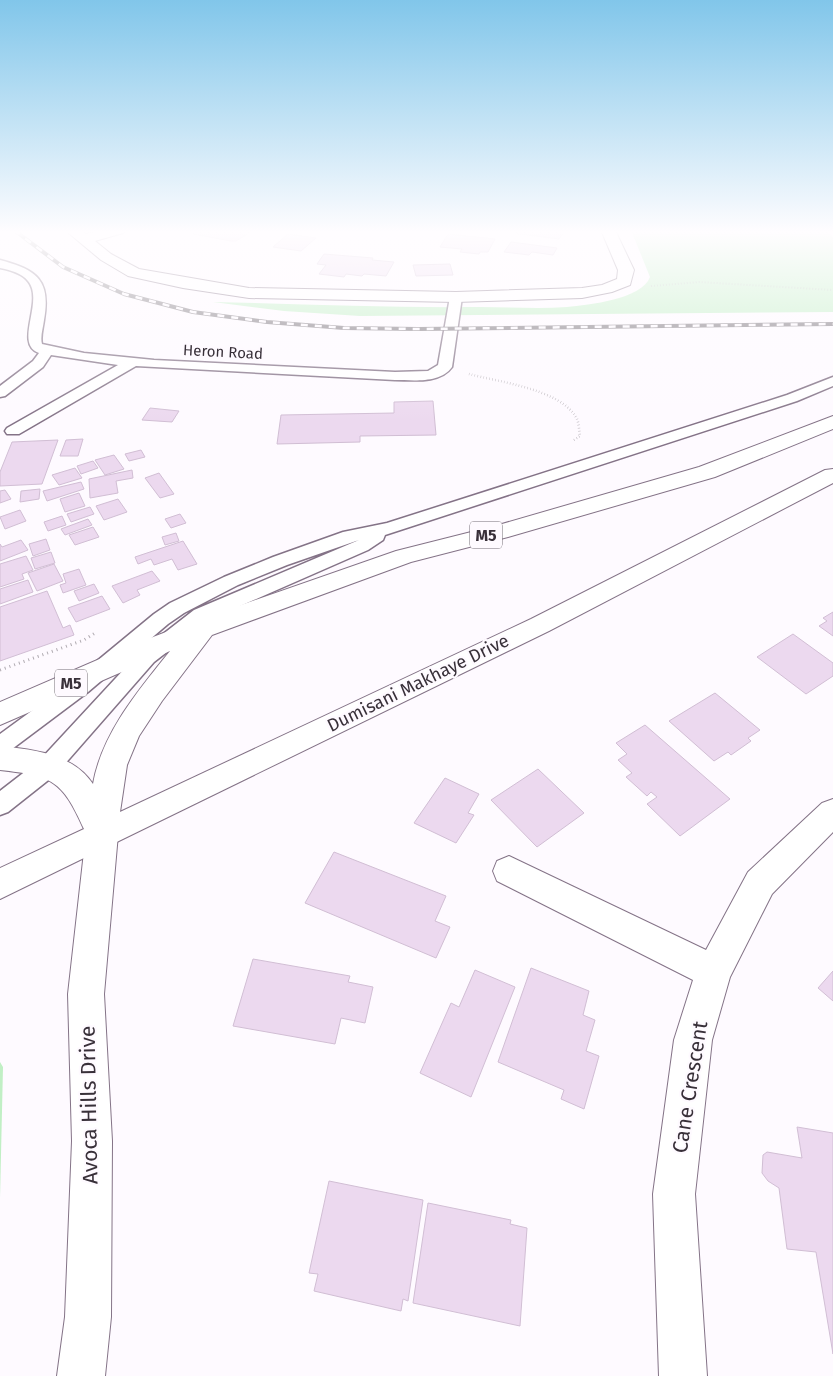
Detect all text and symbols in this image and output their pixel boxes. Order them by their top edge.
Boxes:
street label: Heron Road [183,341,263,363]
road number: M5 [470,522,502,548]
street label: Dumisani Makhaye Drive [323,629,513,737]
road number: M5 [55,670,87,696]
street label: Cane Crescent [667,1019,713,1155]
street label: Avoca Hills Drive [75,1026,103,1184]

